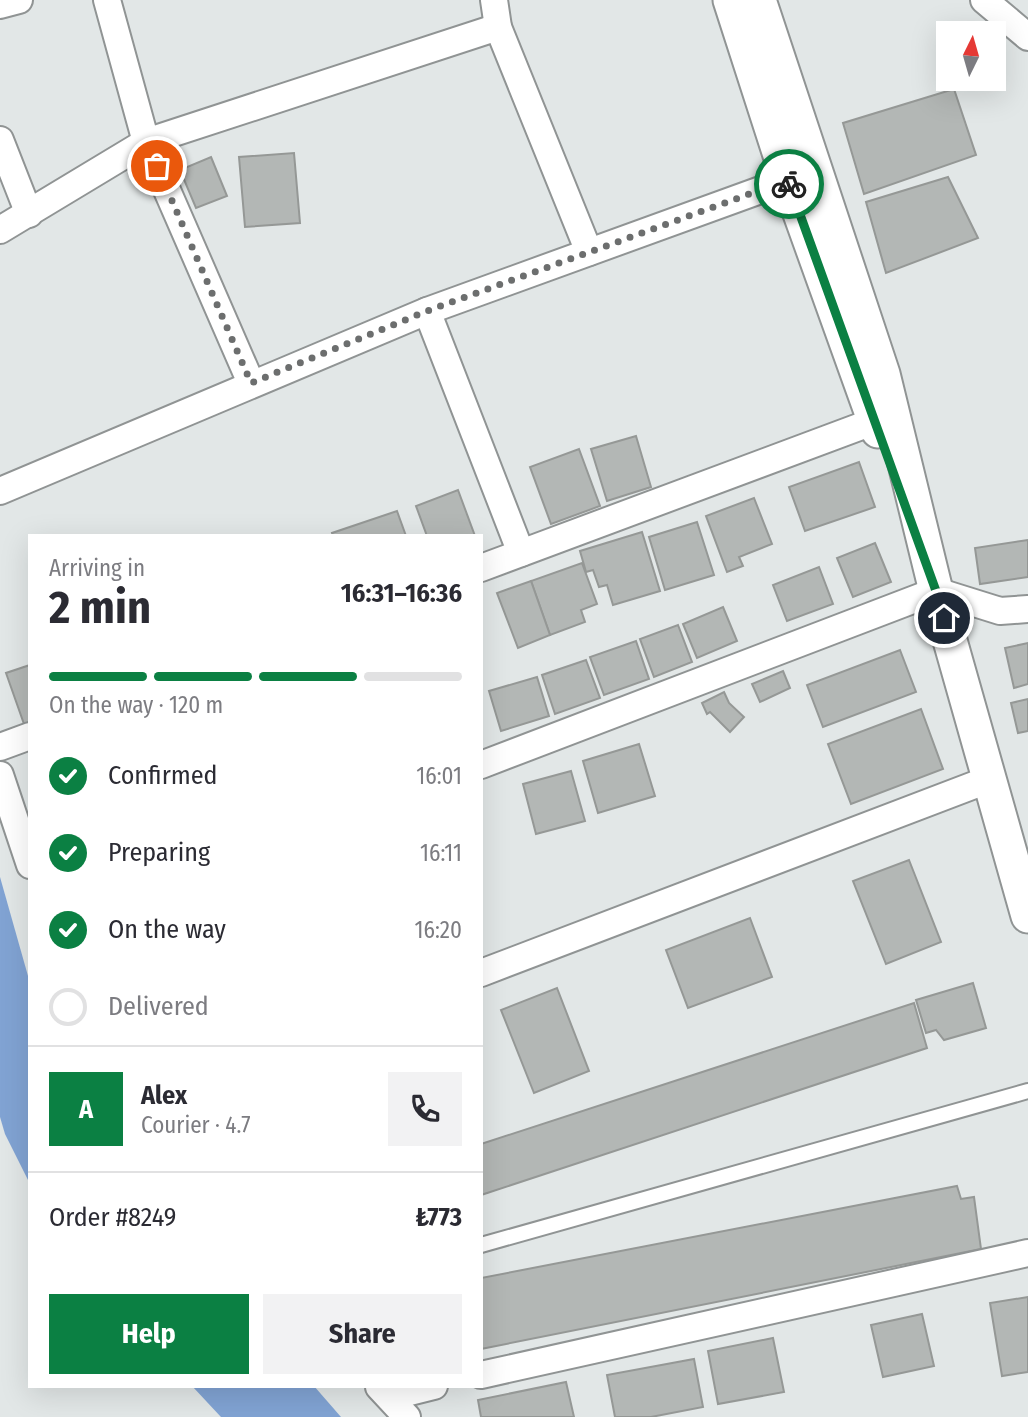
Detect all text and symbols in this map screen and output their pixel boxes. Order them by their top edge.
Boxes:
north arrow [936,21,1006,91]
map controls [936,21,1006,91]
pin [127,136,187,196]
icon: bag [138,147,176,185]
courier [754,149,824,219]
icon: bike [770,165,808,203]
text: Arriving in [49,554,145,582]
text: 16:31–16:36 [341,578,462,609]
text: 2 min [49,580,151,635]
pin [914,588,974,648]
icon: home [925,599,963,637]
text: On the way · 120 m [49,691,223,719]
icon: check [49,757,87,795]
text: Confirmed [108,760,218,791]
text: 16:01 [416,762,462,790]
icon: check [49,834,87,872]
text: Preparing [108,837,210,868]
text: 16:11 [420,839,462,867]
icon: check [49,911,87,949]
text: On the way [108,914,226,945]
text: 16:20 [415,916,462,944]
text: Delivered [108,991,209,1022]
button: phone [388,1072,462,1146]
text: Alex [141,1080,187,1111]
text: A [79,1094,93,1125]
text: Courier · 4.7 [141,1111,251,1139]
text: Order #8249 [49,1202,176,1233]
text: ₺773 [415,1202,462,1233]
button: Help [49,1294,249,1374]
button: Share [263,1294,462,1374]

